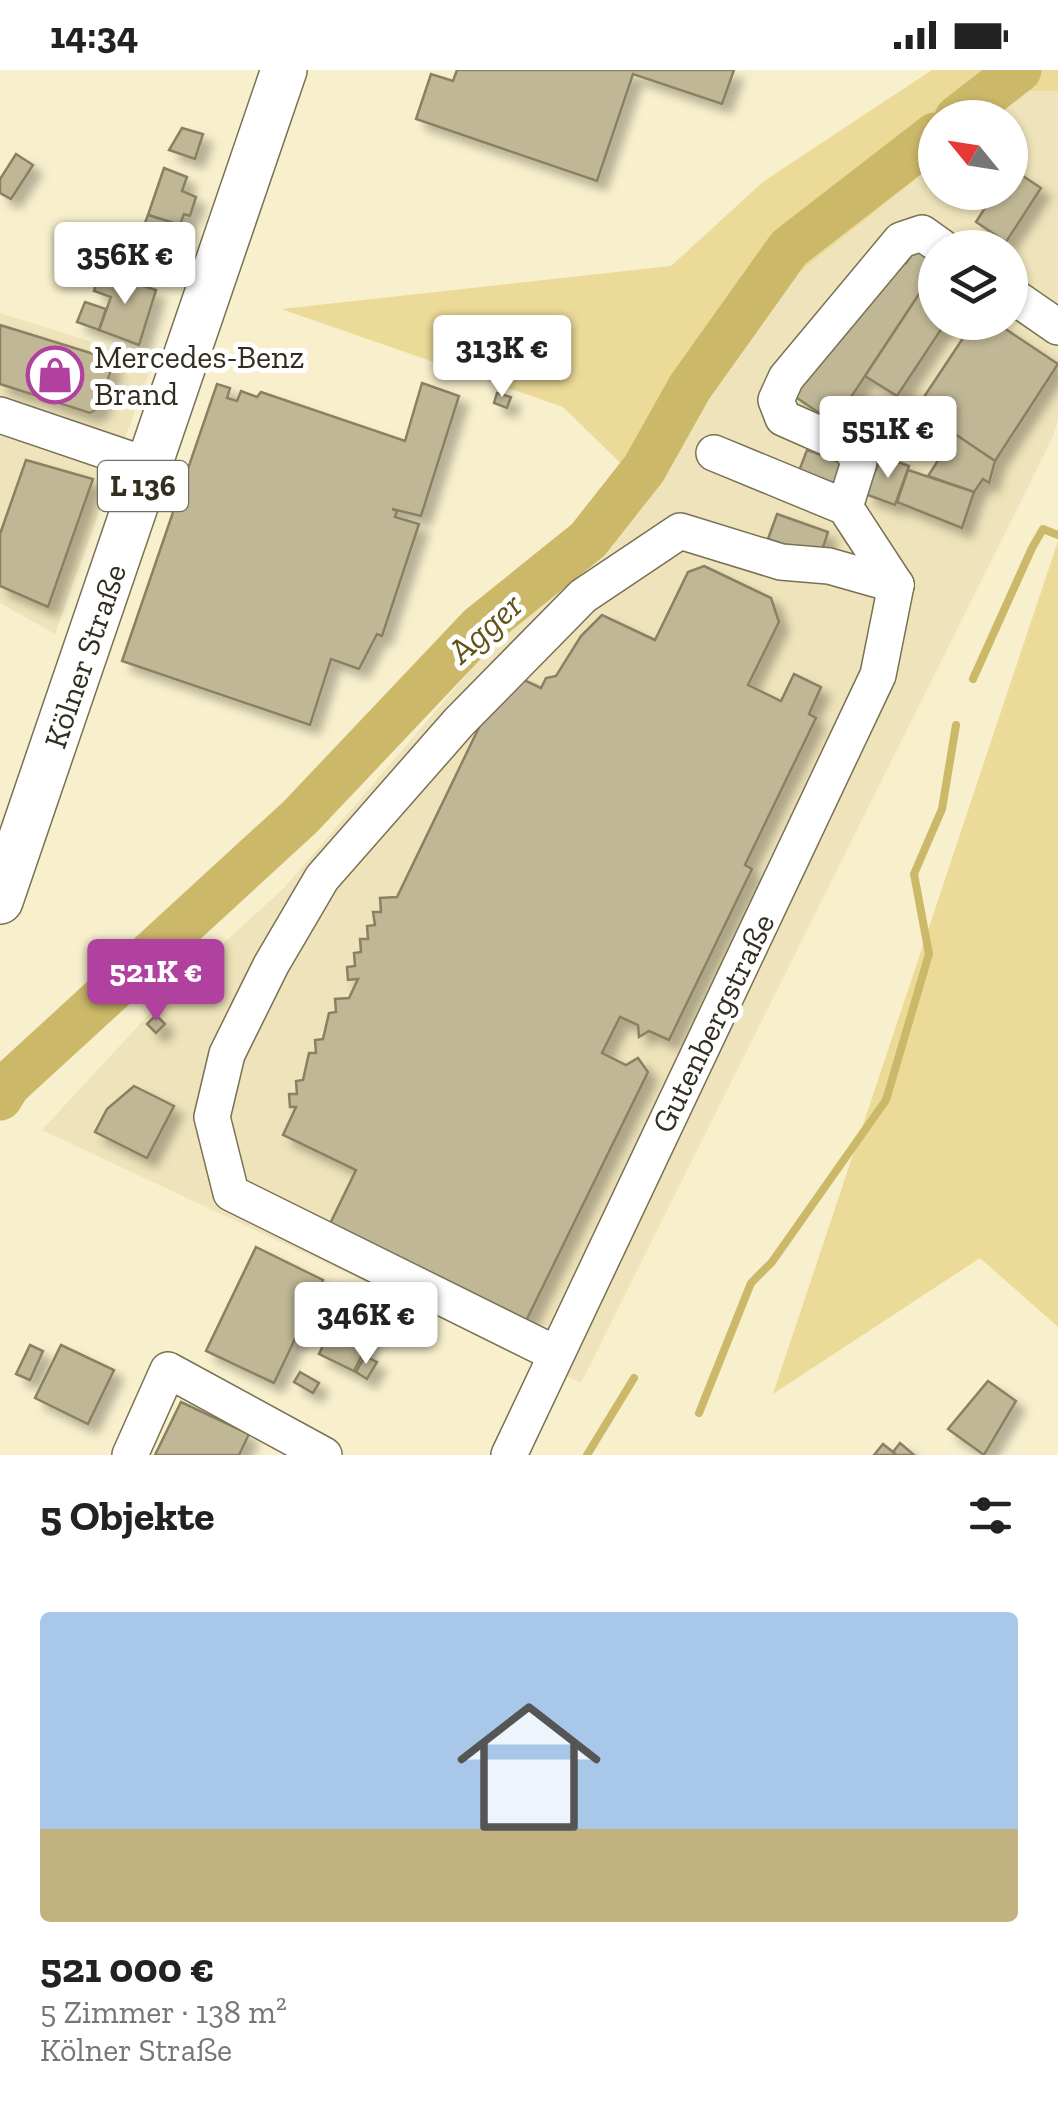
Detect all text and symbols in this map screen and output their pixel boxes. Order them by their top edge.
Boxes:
text: 14:34 [50,12,138,58]
north arrow [918,100,1028,210]
map controls [918,100,1028,340]
pin: 356K € [44,222,206,307]
button: layers [918,230,1028,340]
text: 356K € [76,235,174,273]
pin: 313K € [421,315,583,400]
text: 313K € [455,328,549,366]
place label: Mercedes-Benz Brand [94,338,304,413]
shop icon: Mercedes-Benz Brand [25,345,85,405]
pin: 551K € [807,396,969,481]
text: 551K € [842,409,934,447]
road number: L 136 [98,461,188,511]
street label: Kölner Straße [36,559,134,753]
water label: Agger [439,583,531,673]
street label: Gutenbergstraße [644,907,782,1139]
pin: 521K € [75,939,237,1024]
text: 521K € [109,952,203,990]
pin: 346K € [285,1282,447,1367]
text: 346K € [317,1295,415,1333]
icon: filters [963,1488,1018,1543]
text: 5 Objekte [40,1490,214,1541]
icon: home [439,1677,619,1857]
text: 521 000 € [40,1942,215,1993]
text: 5 Zimmer · 138 m² [40,1993,287,2031]
text: Kölner Straße [40,2031,232,2069]

